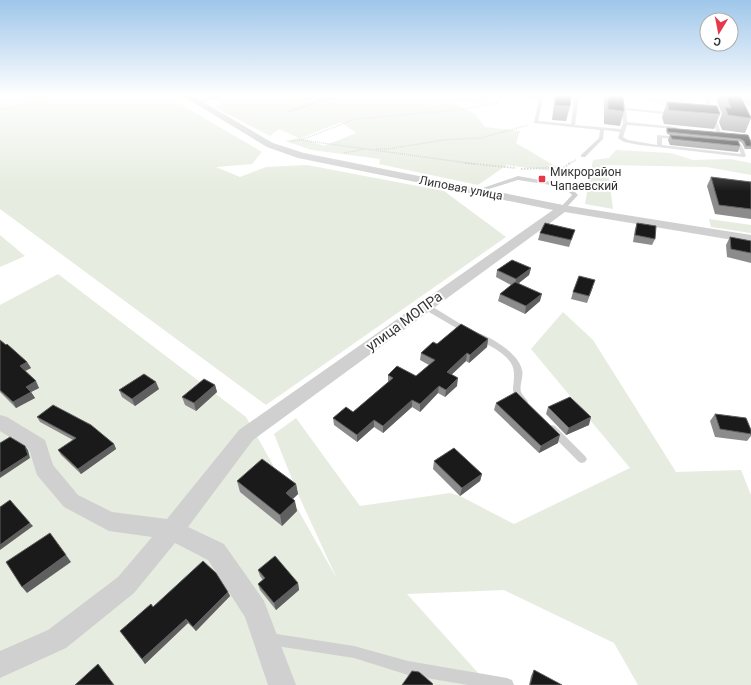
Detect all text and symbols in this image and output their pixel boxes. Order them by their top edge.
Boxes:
north arrow [699,12,739,52]
text: С [713,34,722,48]
place label: Микрорайон Чапаевский [550,165,621,193]
street label: Липовая улица [418,173,504,203]
marker: Микрорайон Чапаевский [537,174,547,184]
street label: улица МОПРа [363,288,445,354]

